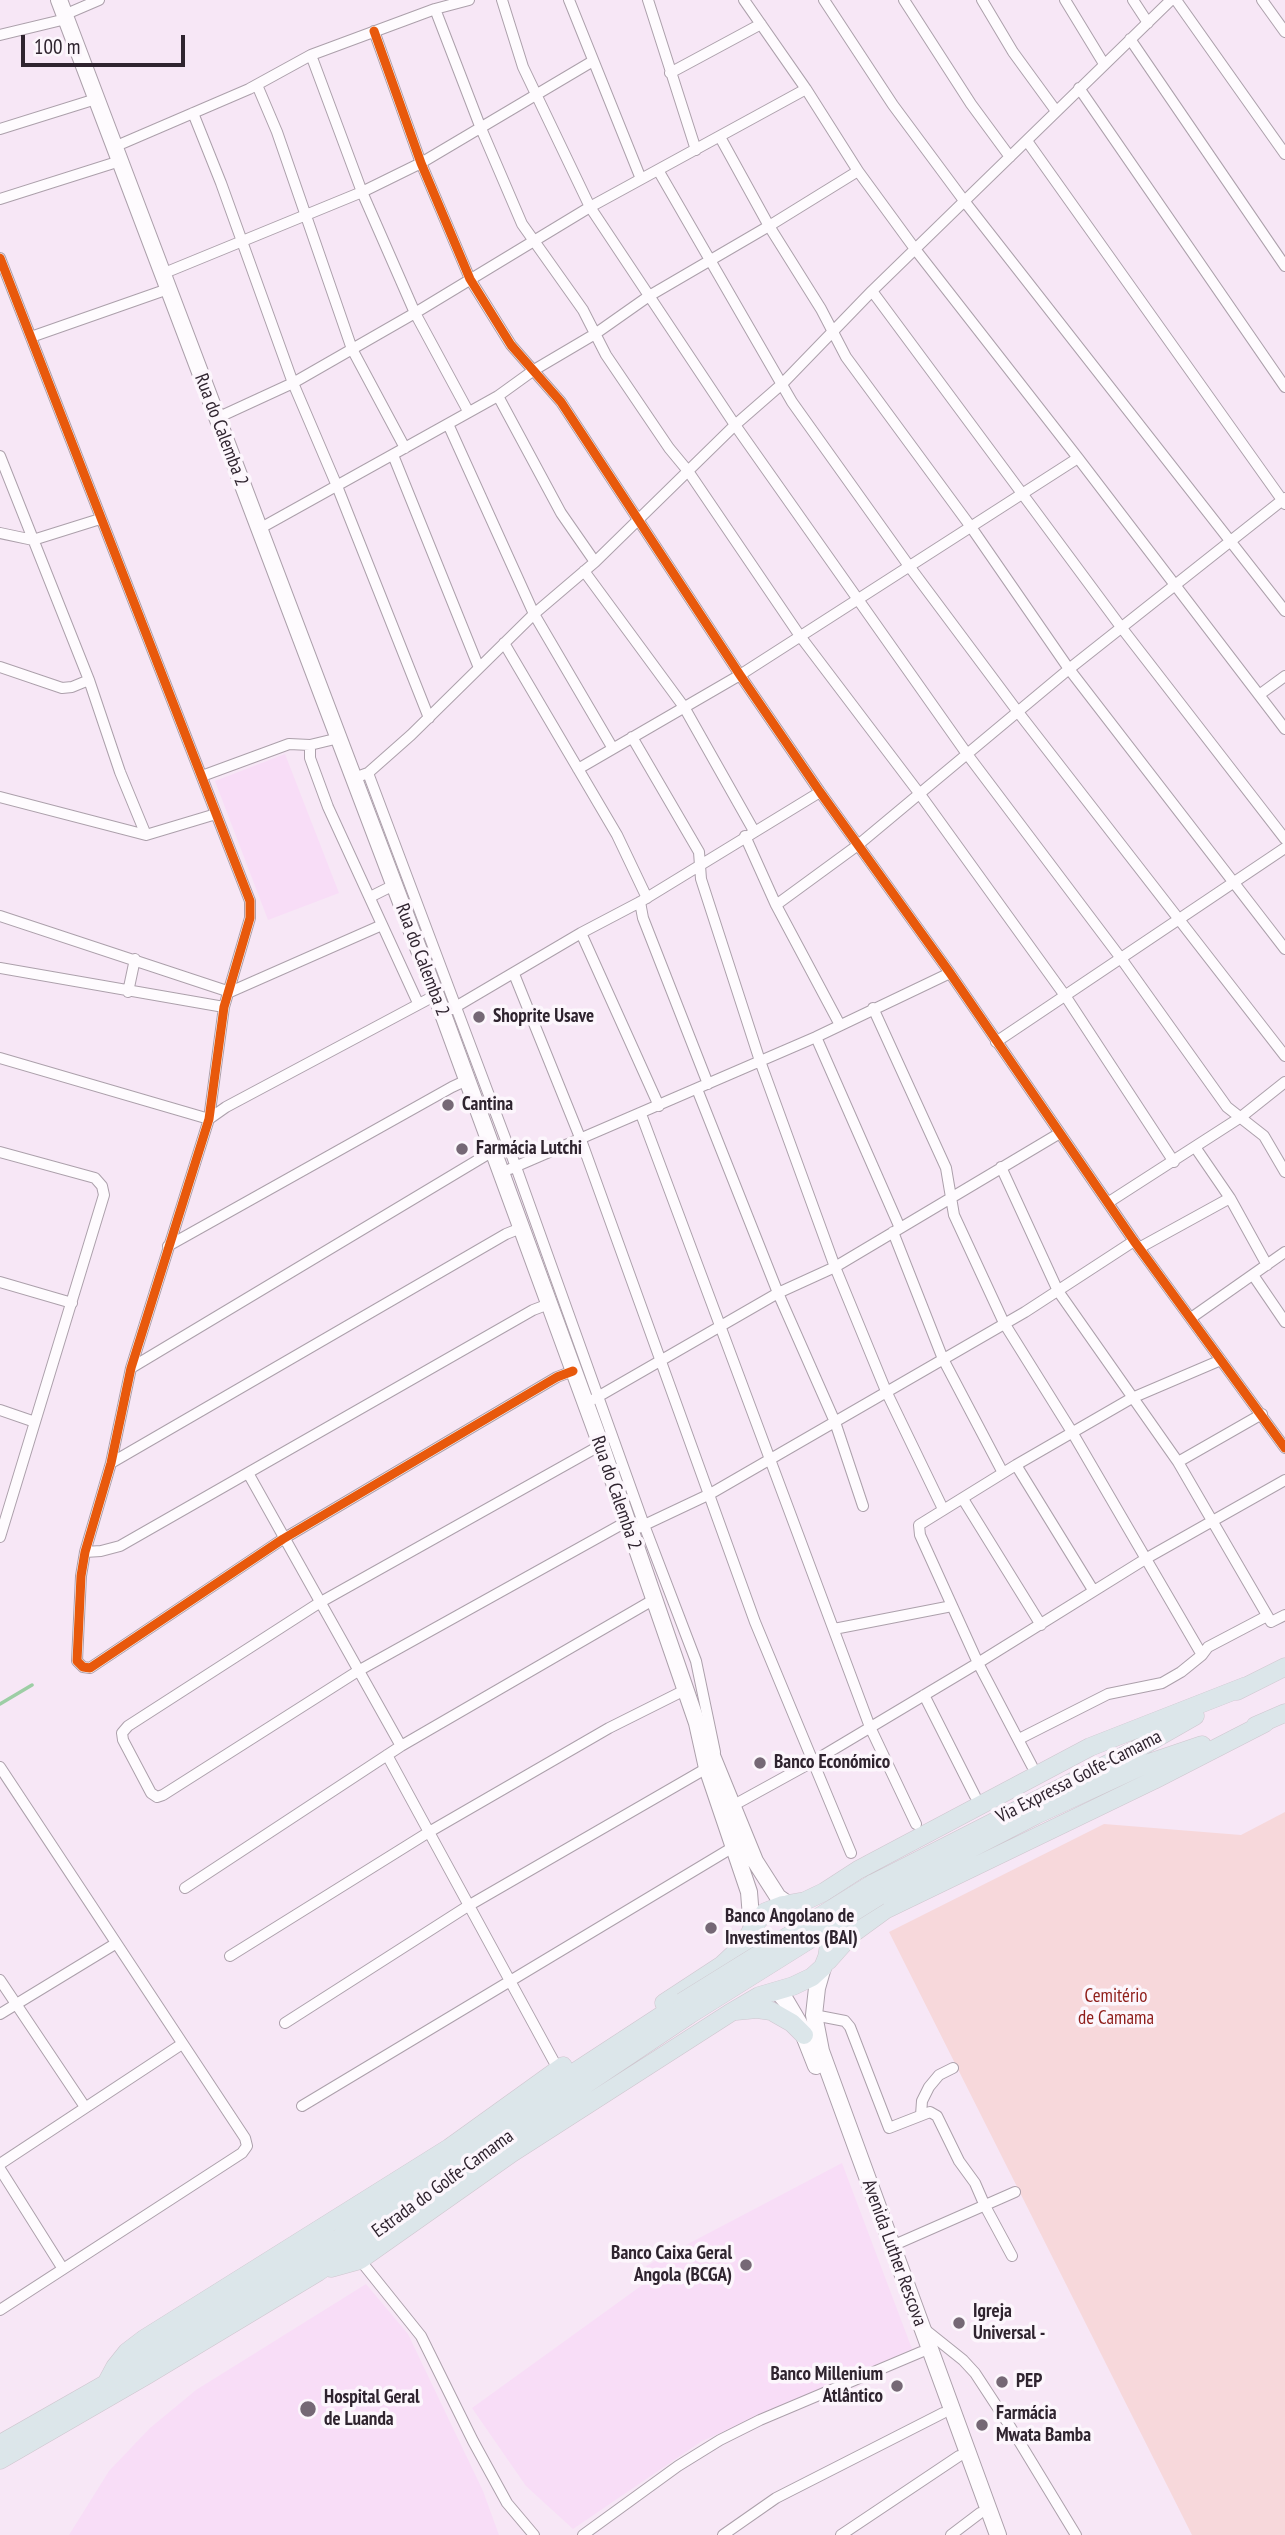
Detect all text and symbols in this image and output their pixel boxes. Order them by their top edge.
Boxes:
scale bar [24,21,189,65]
text: 100 m [34,33,80,60]
street label: Rua do Calemba 2 [189,371,253,489]
street label: Rua do Calemba 2 [390,901,454,1019]
place label: Shoprite Usave [493,1006,594,1028]
marker: Shoprite Usave [471,1009,487,1025]
place label: Cantina [462,1094,513,1116]
marker: Cantina [440,1097,456,1113]
place label: Farmácia Lutchi [476,1138,582,1160]
marker: Farmácia Lutchi [454,1141,470,1157]
street label: Rua do Calemba 2 [586,1433,646,1553]
street label: Via Expressa Golfe-Camama [993,1725,1165,1829]
place label: Banco Económico [774,1752,890,1774]
marker: Banco Económico [752,1755,768,1771]
place label: Banco Angolano de Investimentos (BAI) [725,1906,858,1950]
marker: Banco Angolano de Investimentos (BAI) [703,1920,719,1936]
park label: Cemitério de Camama [1078,1986,1154,2030]
street label: Estrada do Golfe-Camama [368,2125,518,2243]
street label: Avenida Luther Rescova [857,2176,931,2330]
place label: Banco Caixa Geral Angola (BCGA) [611,2243,732,2287]
marker: Banco Caixa Geral Angola (BCGA) [738,2257,754,2273]
place label: Igreja Universal - [973,2301,1045,2345]
marker: Igreja Universal - [951,2315,967,2331]
place label: Banco Millenium Atlântico [770,2364,883,2408]
place label: PEP [1016,2371,1042,2393]
marker: PEP [994,2374,1010,2390]
marker: Banco Millenium Atlântico [889,2378,905,2394]
place label: Hospital Geral de Luanda [324,2387,420,2431]
marker: Hospital Geral de Luanda [298,2399,318,2419]
place label: Farmácia Mwata Bamba [996,2403,1091,2447]
marker: Farmácia Mwata Bamba [974,2417,990,2433]

